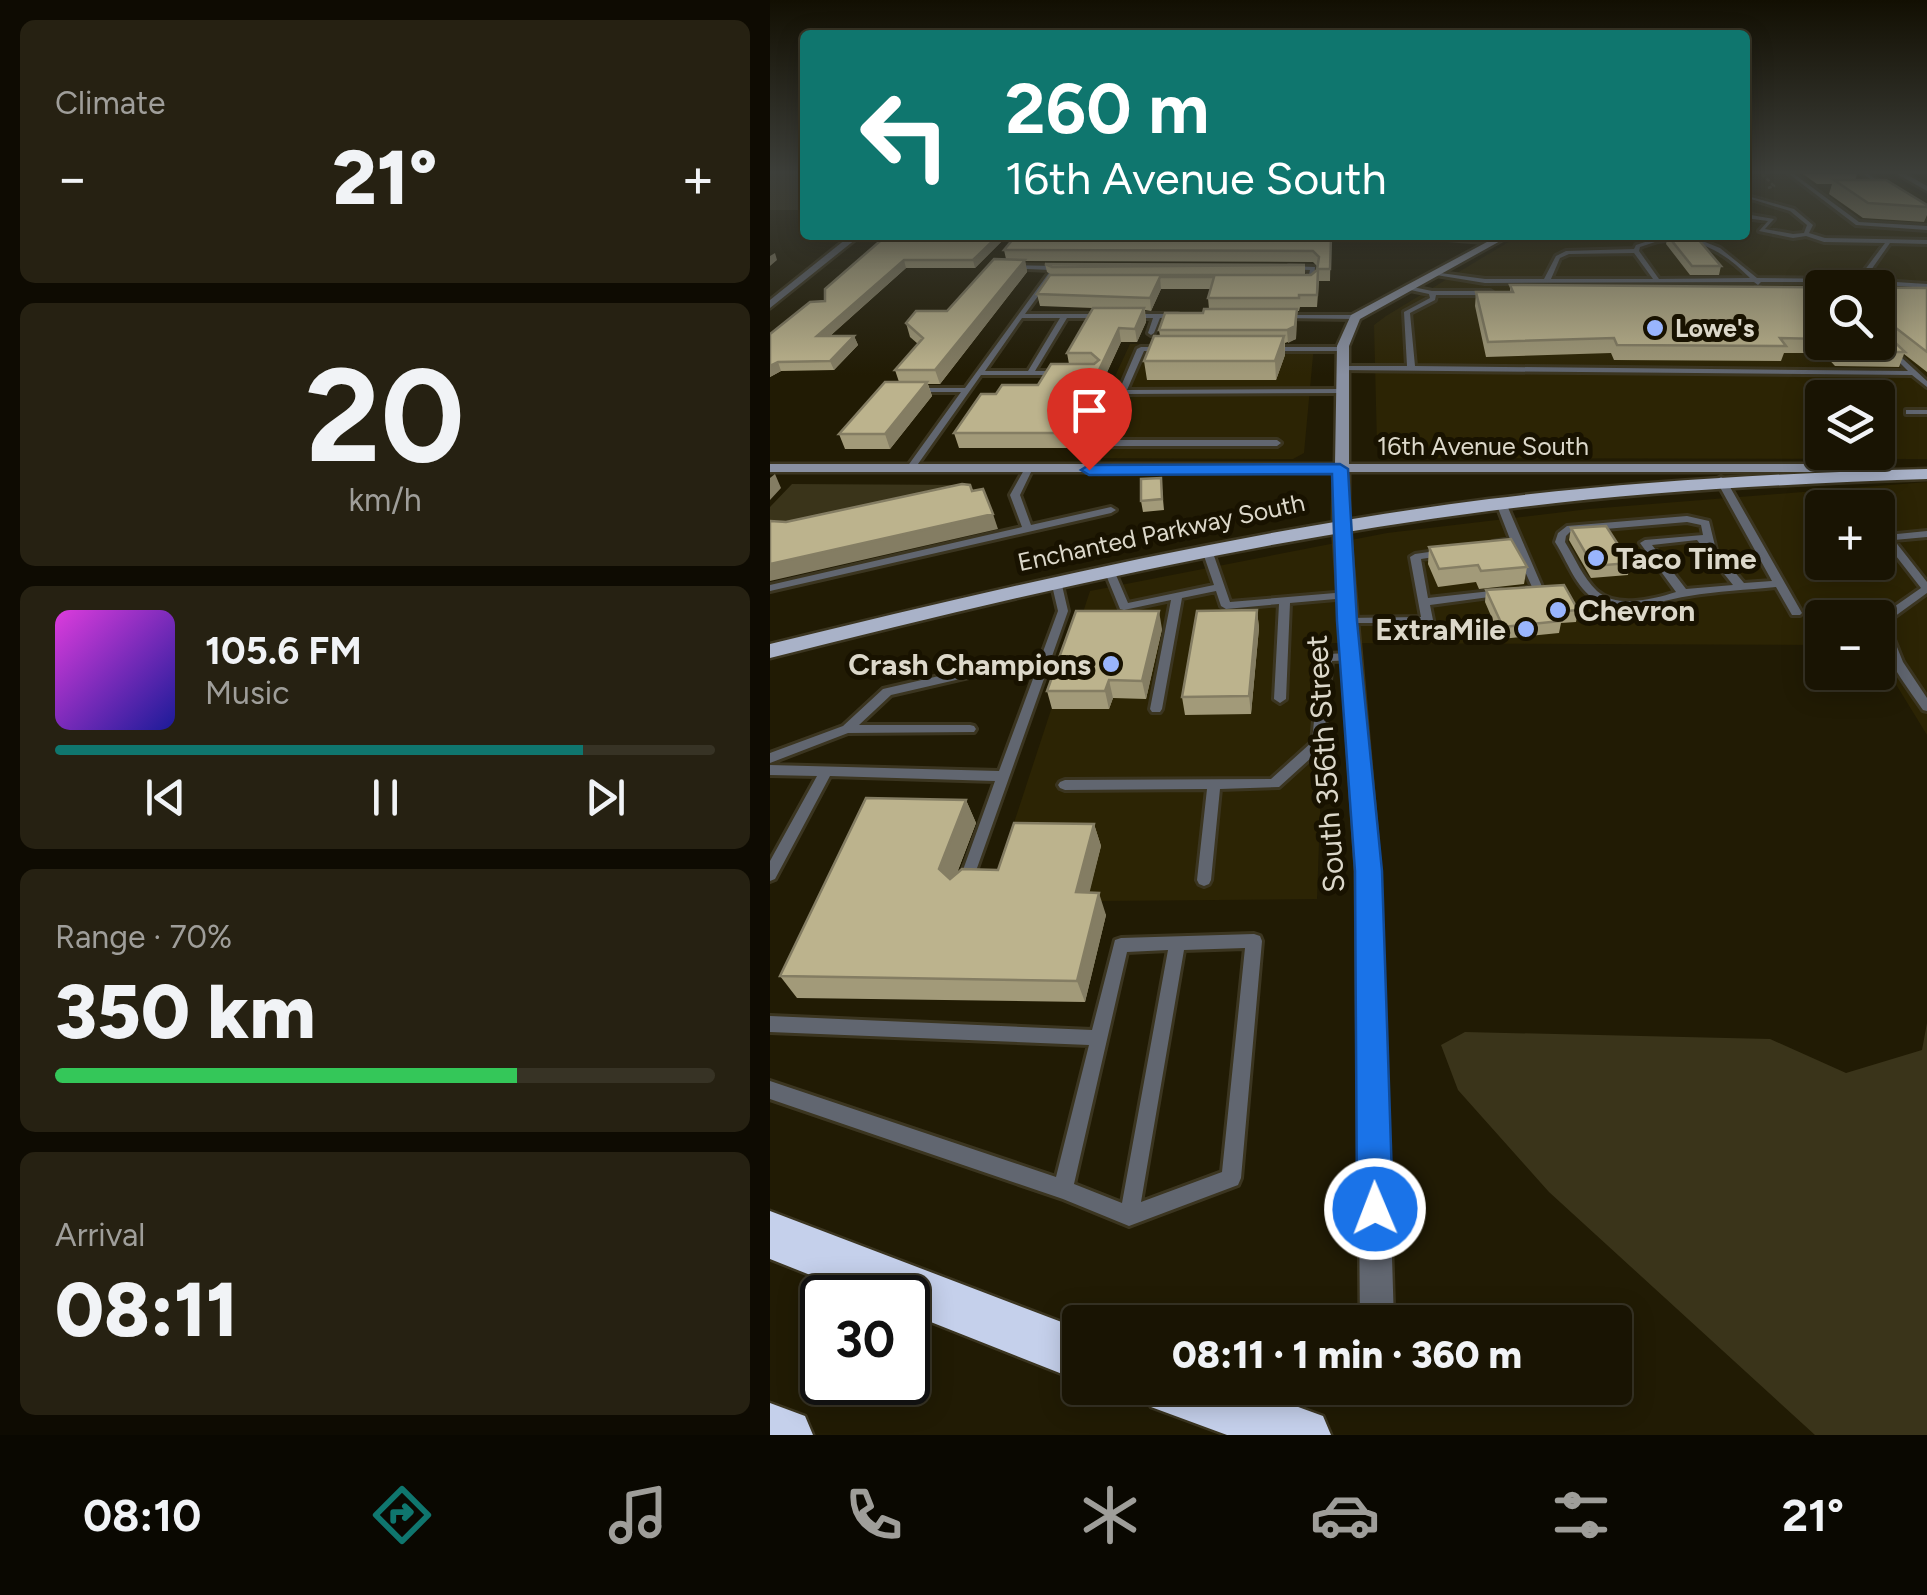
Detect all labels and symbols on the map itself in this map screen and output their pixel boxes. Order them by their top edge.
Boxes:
place label: Lowe's [1675,313,1755,343]
marker: Lowe's [1644,317,1666,339]
pin [1047,368,1132,471]
street label: 16th Avenue South [1377,431,1589,461]
street label: Enchanted Parkway South [1015,487,1307,577]
place label: Taco Time [1616,540,1757,577]
marker: Taco Time [1585,547,1607,569]
place label: Chevron [1578,592,1695,629]
marker: Chevron [1547,599,1569,621]
place label: ExtraMile [1375,611,1506,648]
marker: ExtraMile [1515,618,1537,640]
street label: South 356th Street [1298,634,1352,894]
place label: Crash Champions [848,646,1091,683]
marker: Crash Champions [1100,653,1122,675]
position arrow [1323,1157,1427,1261]
speed limit sign: 30 [800,1275,930,1405]

